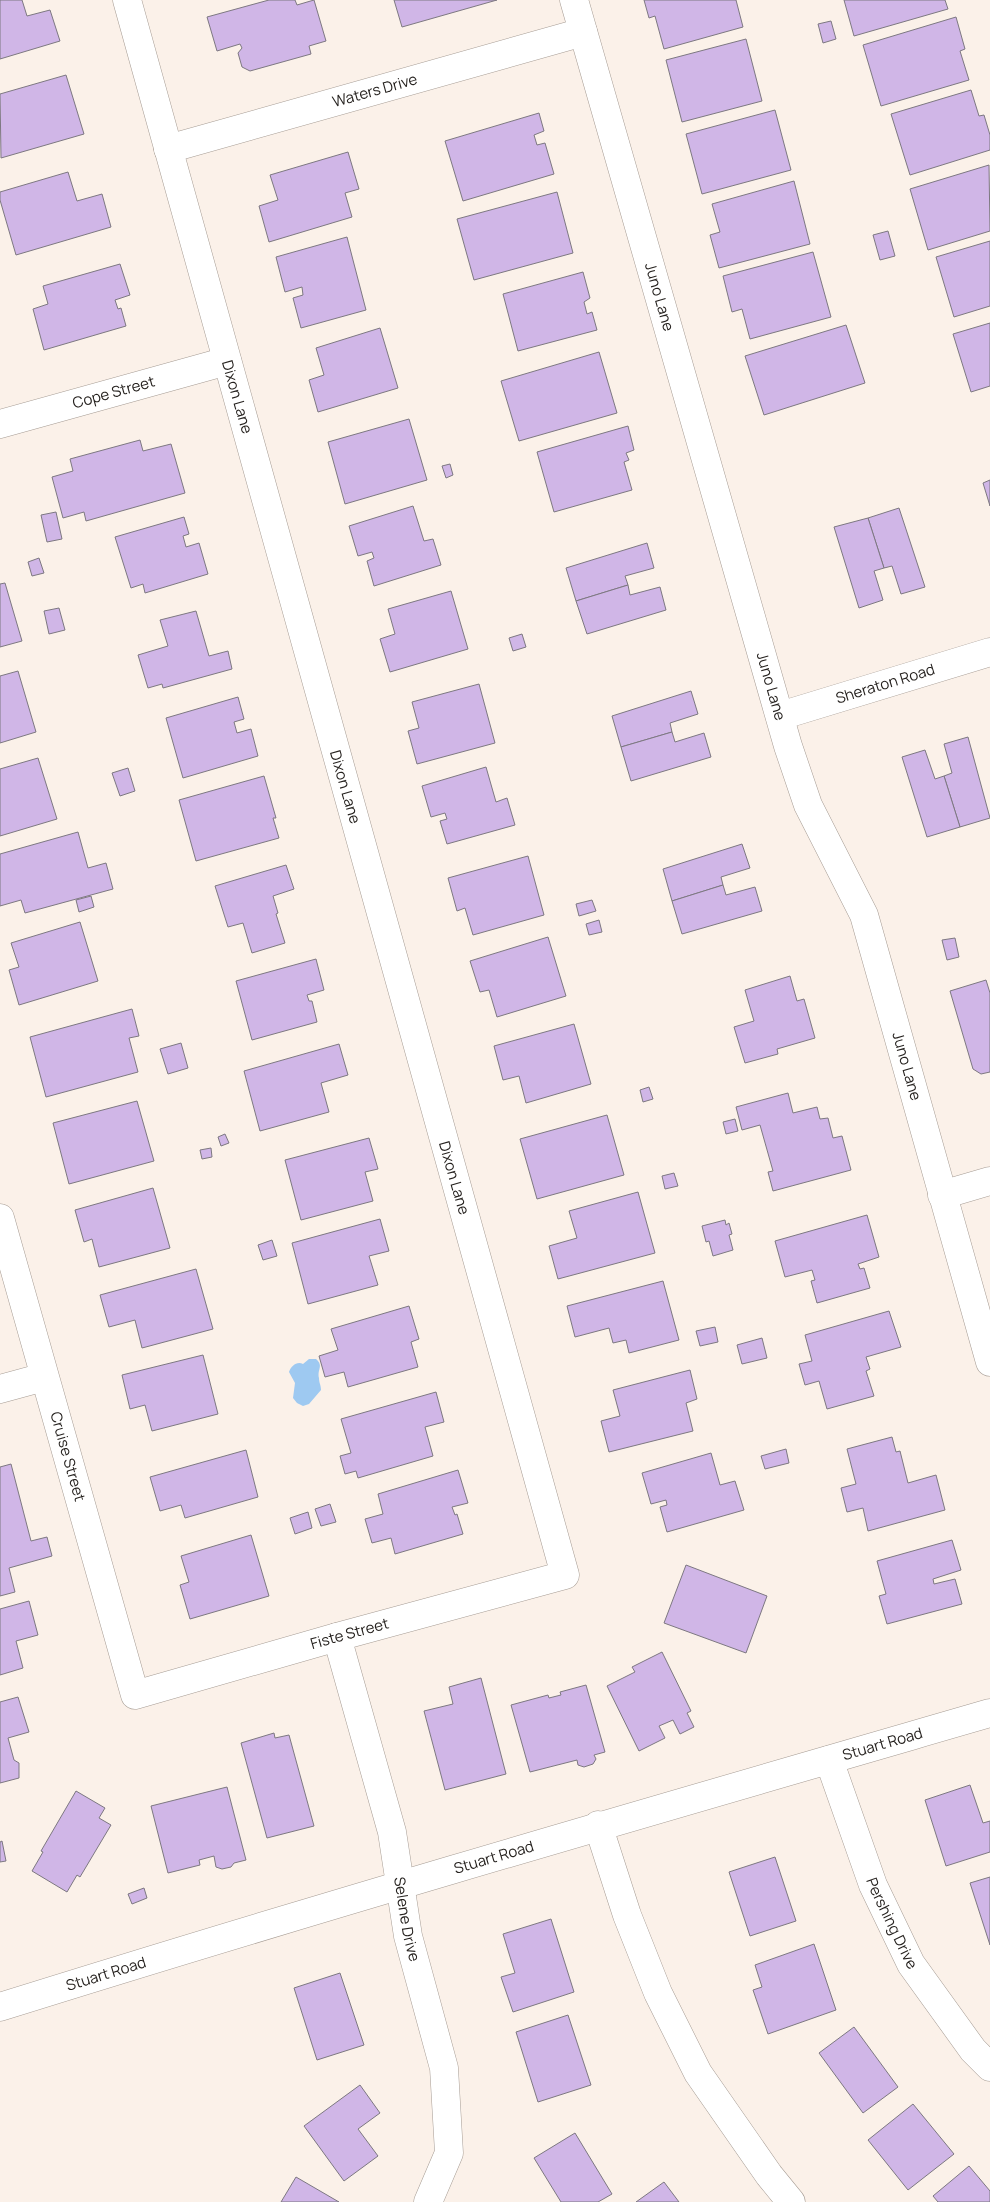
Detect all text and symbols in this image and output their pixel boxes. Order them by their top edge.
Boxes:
street label: Waters Drive [330,68,420,112]
street label: Juno Lane [640,260,680,334]
street label: Dixon Lane [217,358,258,436]
street label: Cope Street [70,371,157,413]
street label: Juno Lane [752,650,791,723]
street label: Sheraton Road [833,658,937,708]
street label: Dixon Lane [325,748,366,826]
street label: Juno Lane [887,1029,927,1103]
street label: Dixon Lane [434,1139,475,1217]
street label: Cruise Street [45,1409,91,1504]
street label: Fiste Street [308,1612,391,1654]
street label: Stuart Road [840,1722,925,1765]
street label: Stuart Road [451,1835,536,1879]
street label: Selene Drive [389,1875,426,1964]
street label: Pershing Drive [861,1875,923,1974]
street label: Stuart Road [63,1951,148,1996]

